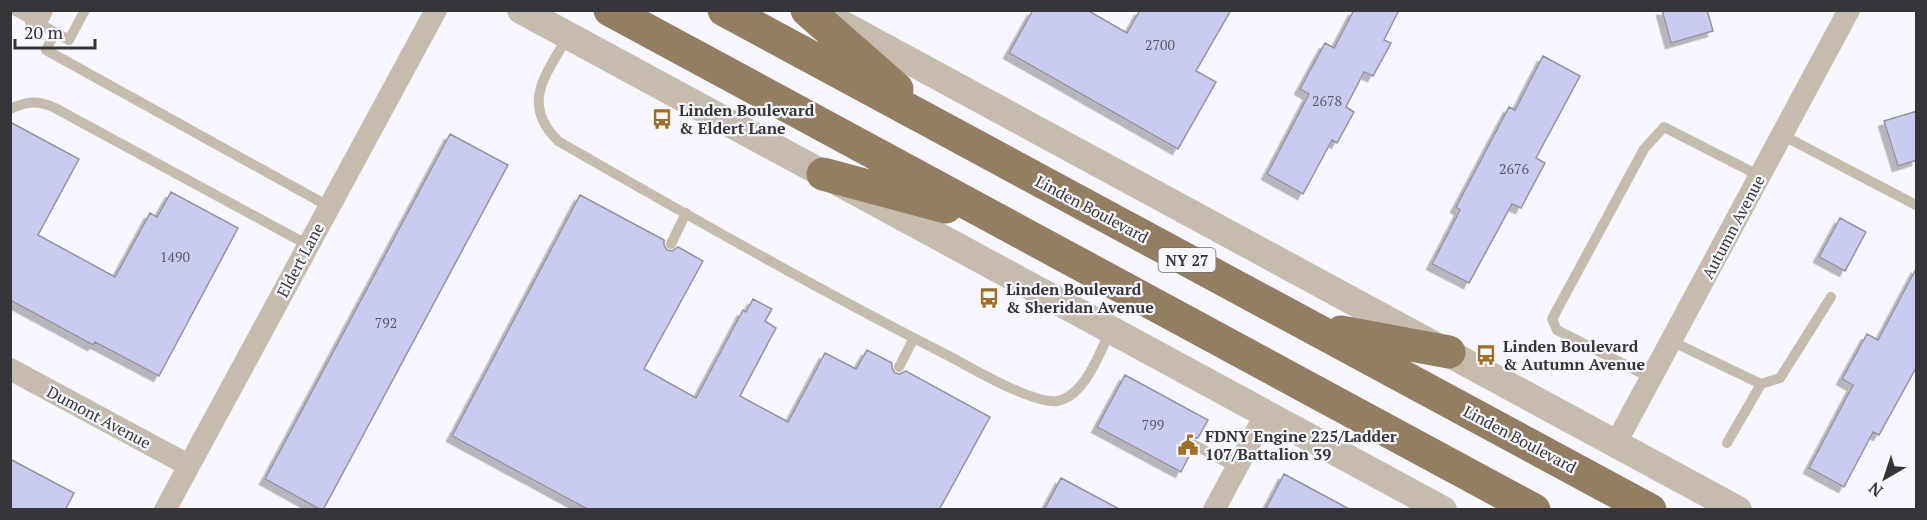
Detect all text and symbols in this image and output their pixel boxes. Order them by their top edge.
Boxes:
scale bar [15,12,94,50]
text: 20 m [24,20,64,44]
house number: 2700 [1145,35,1175,54]
house number: 2678 [1312,91,1342,110]
place label: Linden Boulevard & Eldert Lane [679,99,815,139]
bus stop icon: Linden Boulevard & Eldert Lane [650,107,674,131]
house number: 2676 [1499,159,1529,178]
street label: Linden Boulevard [1032,170,1152,248]
street label: Autumn Avenue [1696,171,1770,283]
street label: Eldert Lane [271,219,329,301]
house number: 1490 [160,247,190,266]
road number: NY 27 [1158,248,1216,272]
place label: Linden Boulevard & Sheridan Avenue [1006,278,1154,318]
bus stop icon: Linden Boulevard & Sheridan Avenue [977,286,1001,310]
house number: 792 [375,313,397,332]
place label: Linden Boulevard & Autumn Avenue [1503,335,1645,375]
bus stop icon: Linden Boulevard & Autumn Avenue [1474,343,1498,367]
street label: Dumont Avenue [43,380,155,454]
street label: Linden Boulevard [1460,400,1580,478]
house number: 799 [1142,415,1164,434]
place label: FDNY Engine 225/Ladder 107/Battalion 39 [1205,425,1397,465]
public building icon: FDNY Engine 225/Ladder 107/Battalion 39 [1176,433,1200,457]
north arrow [1855,448,1915,508]
text: N [1864,477,1887,502]

